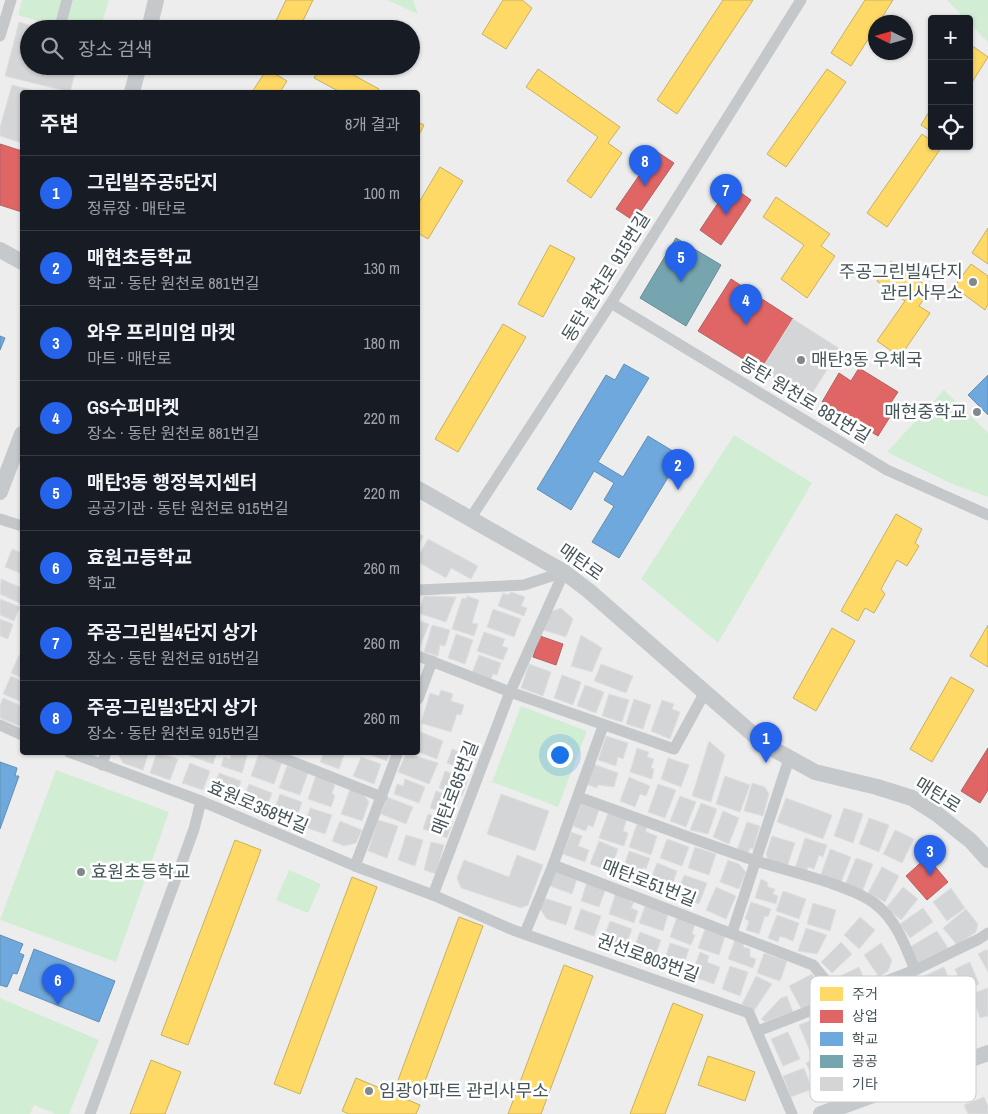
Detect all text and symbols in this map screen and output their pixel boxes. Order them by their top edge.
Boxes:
north arrow [868,15,913,60]
map controls [928,15,973,150]
button: + [928,15,973,60]
search box [20,20,420,75]
icon: search [38,34,66,62]
text: 장소 검색 [78,36,152,62]
button: − [928,60,973,105]
button: locate [928,105,973,150]
text: 주변 [40,109,79,138]
text: 8개 결과 [345,113,400,135]
pin: 8 [629,145,661,186]
text: 그린빌주공5단지 [87,169,218,195]
pin: 7 [710,174,742,215]
text: 1 [52,182,60,204]
text: 100 m [364,182,400,204]
text: 정류장 · 매탄로 [87,197,186,219]
street label: 동탄 원천로 915번길 [556,207,656,346]
pin: 5 [665,241,697,282]
text: 매현초등학교 [87,244,192,270]
text: 2 [52,257,60,279]
text: 130 m [364,257,400,279]
place label: 주공그린빌4단지 관리사무소 [839,259,963,305]
text: 학교 · 동탄 원천로 881번길 [87,272,260,294]
marker: 주공그린빌4단지 관리사무소 [967,276,979,288]
pin: 4 [730,284,762,325]
text: 와우 프리미엄 마켓 [87,319,236,345]
text: 3 [52,332,60,354]
text: 180 m [364,332,400,354]
text: 마트 · 매탄로 [87,347,172,369]
place label: 매탄3동 우체국 [811,347,923,372]
street label: 동탄 원천로 881번길 [735,351,875,449]
marker: 매탄3동 우체국 [795,354,807,366]
text: GS수퍼마켓 [87,394,179,420]
place label: 매현중학교 [884,399,967,424]
marker: 매현중학교 [971,406,983,418]
text: 4 [52,407,60,429]
text: 220 m [364,407,400,429]
text: 장소 · 동탄 원천로 881번길 [87,422,260,444]
pin: 2 [662,449,694,490]
text: 매탄3동 행정복지센터 [87,469,257,495]
text: 5 [52,482,60,504]
text: 220 m [364,482,400,504]
text: 공공기관 · 동탄 원천로 915번길 [87,497,289,519]
street label: 매탄로 [554,537,609,586]
text: 효원고등학교 [87,544,192,570]
text: 6 [52,557,60,579]
text: 260 m [364,557,400,579]
text: 학교 [87,572,116,594]
text: 주공그린빌4단지 상가 [87,619,257,645]
text: 7 [52,632,60,654]
text: 260 m [364,632,400,654]
text: 장소 · 동탄 원천로 915번길 [87,647,260,669]
text: 주공그린빌3단지 상가 [87,694,257,720]
text: 8 [52,707,60,729]
text: 260 m [364,707,400,729]
text: 장소 · 동탄 원천로 915번길 [87,722,260,744]
pin: 1 [750,722,782,763]
street label: 매탄로65번길 [425,737,484,839]
your location [547,742,573,768]
street label: 매탄로 [911,771,966,818]
street label: 효원로358번길 [204,774,313,839]
pin: 3 [914,835,946,876]
street label: 매탄로51번길 [598,853,700,912]
place label: 효원초등학교 [91,859,190,884]
marker: 효원초등학교 [75,866,87,878]
street label: 권선로803번길 [593,927,703,988]
pin: 6 [42,964,74,1005]
legend [810,976,976,1102]
text: 주거 [852,985,878,1003]
text: 상업 [852,1007,878,1025]
text: 학교 [852,1030,878,1048]
text: 공공 [852,1052,878,1070]
text: 기타 [852,1075,878,1093]
place label: 임광아파트 관리사무소 [379,1078,549,1103]
marker: 임광아파트 관리사무소 [363,1085,375,1097]

